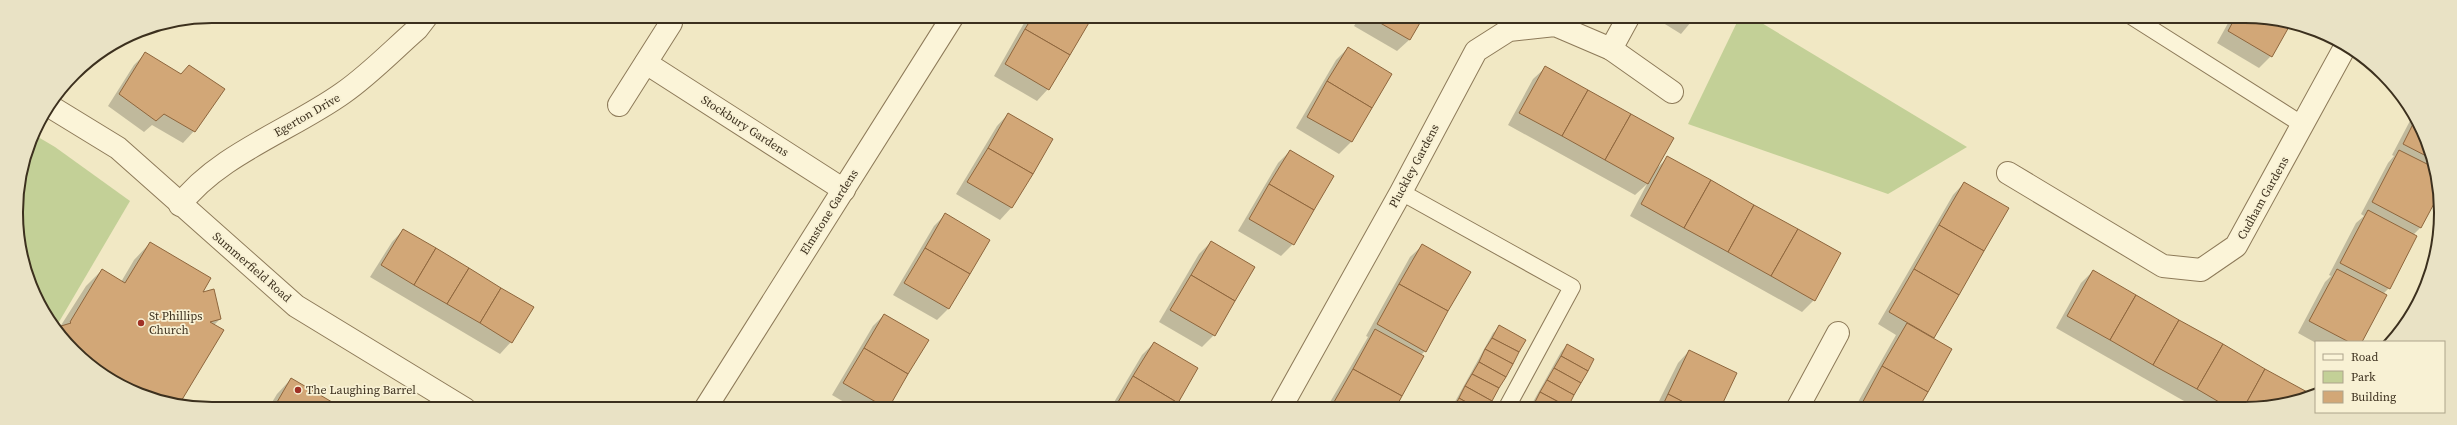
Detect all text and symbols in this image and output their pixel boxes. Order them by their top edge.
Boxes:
street label: Egerton Drive [271,90,343,140]
street label: Stockbury Gardens [698,92,792,160]
street label: Pluckley Gardens [1385,121,1443,211]
street label: Cudham Gardens [2234,154,2292,242]
street label: Elmstone Gardens [796,166,862,258]
street label: Summerfield Road [209,228,295,306]
place label: St Phillips Church [149,308,202,338]
marker: St Phillips Church [136,318,146,328]
legend [2315,341,2445,413]
text: Road [2351,349,2378,365]
text: Park [2351,369,2376,385]
place label: The Laughing Barrel [306,382,416,398]
marker: The Laughing Barrel [293,385,303,395]
text: Building [2351,389,2396,405]

